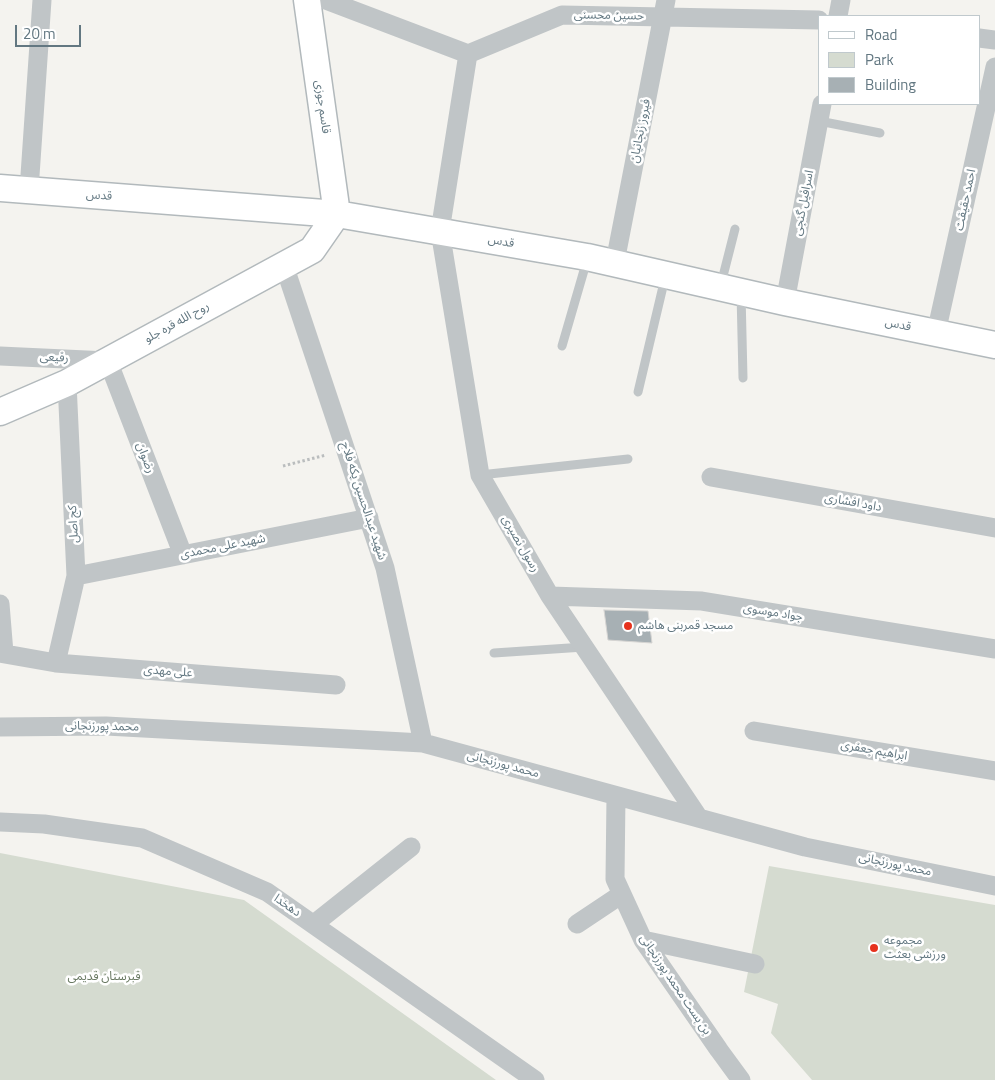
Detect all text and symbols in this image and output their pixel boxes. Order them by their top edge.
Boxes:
street label: حسین محسنی [574,8,644,24]
scale bar [18,15,84,47]
legend [818,15,980,105]
text: 20 m [23,22,56,45]
text: Road [865,23,897,46]
text: Park [865,48,894,71]
text: Building [865,73,916,96]
street label: قاسم جوزی [311,79,333,135]
street label: فیروز زنجانیان [628,98,654,164]
street label: احمد حقیقت [952,168,980,232]
street label: اسرافیل گنجی [791,169,817,237]
street label: قدس [85,188,113,204]
street label: قدس [487,233,515,251]
street label: روح الله قره جلو [142,299,212,347]
street label: قدس [884,315,912,335]
street label: رفیعی [39,350,69,366]
street label: شهید عبدالحسین یکه فلاح [337,440,389,562]
street label: رضوان [133,441,157,475]
street label: داود افشاری [823,491,883,515]
street label: کج اصل [66,505,82,543]
street label: رسول نصیری [498,513,542,575]
street label: شهید علی محمدی [179,532,267,562]
street label: جواد موسوی [742,601,804,625]
place label: مسجد قمربنی هاشم [638,619,733,633]
marker: مسجد قمربنی هاشم [622,620,634,632]
street label: علی مهدی [143,663,193,681]
street label: محمد پورزنجانی [65,719,139,735]
street label: ابراهیم جعفری [840,738,908,764]
street label: محمد پورزنجانی [465,748,541,782]
street label: محمد پورزنجانی [857,850,933,880]
street label: دهخدا [271,892,303,920]
street label: بن بست محمد پورزنجانی [636,932,714,1038]
place label: مجموعه ورزشی بعثت [884,934,946,962]
marker: مجموعه ورزشی بعثت [868,942,880,954]
park label: قبرستان قدیمى [67,970,141,984]

